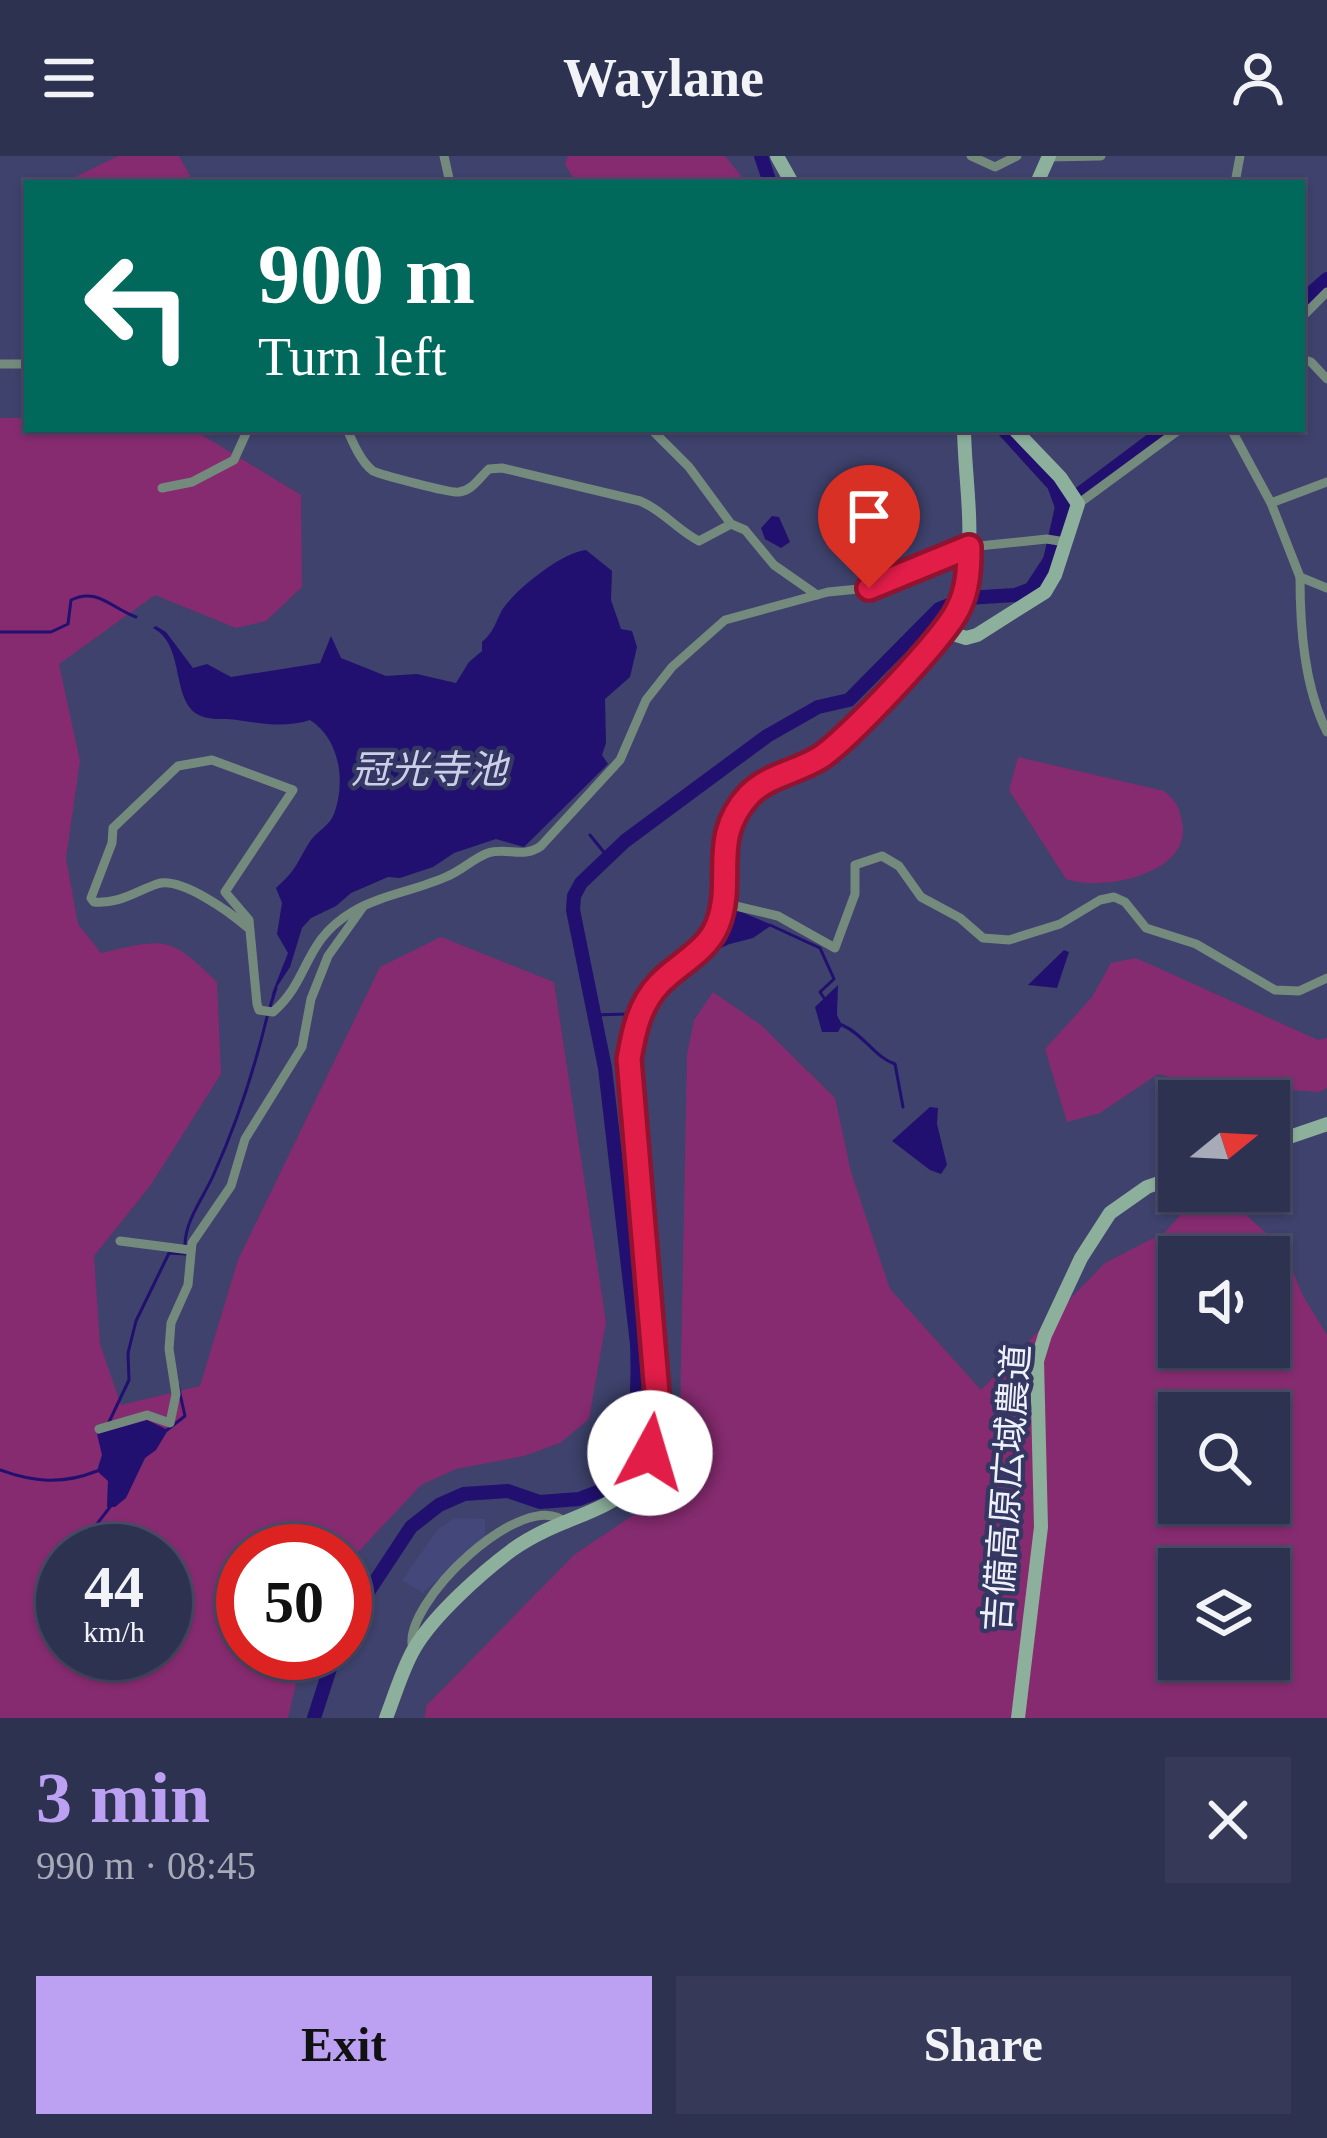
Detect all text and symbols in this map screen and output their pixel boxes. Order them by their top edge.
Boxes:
icon: menu [36,45,102,111]
icon: person [1225,45,1291,111]
text: Waylane [563,48,764,108]
icon: left [60,228,216,384]
text: 900 m [258,228,475,321]
text: Turn left [258,327,447,387]
pin [818,465,920,588]
icon: arrive [836,483,902,549]
water label: 冠光寺池 [351,748,511,791]
north arrow [1158,1080,1290,1212]
map controls [1158,1080,1290,1680]
button: sound [1158,1236,1290,1368]
street label: 吉備高原広域農道 [977,1343,1037,1633]
position arrow [587,1390,713,1516]
button: search [1158,1392,1290,1524]
speed limit sign: 50 [216,1524,372,1680]
button: layers [1158,1548,1290,1680]
text: 44 [84,1554,144,1620]
text: km/h [83,1615,145,1648]
button: close [1165,1757,1291,1883]
text: 3 min [36,1758,210,1838]
text: 990 m · 08:45 [36,1844,256,1887]
button: Exit [36,1976,652,2114]
button: Share [676,1976,1291,2114]

